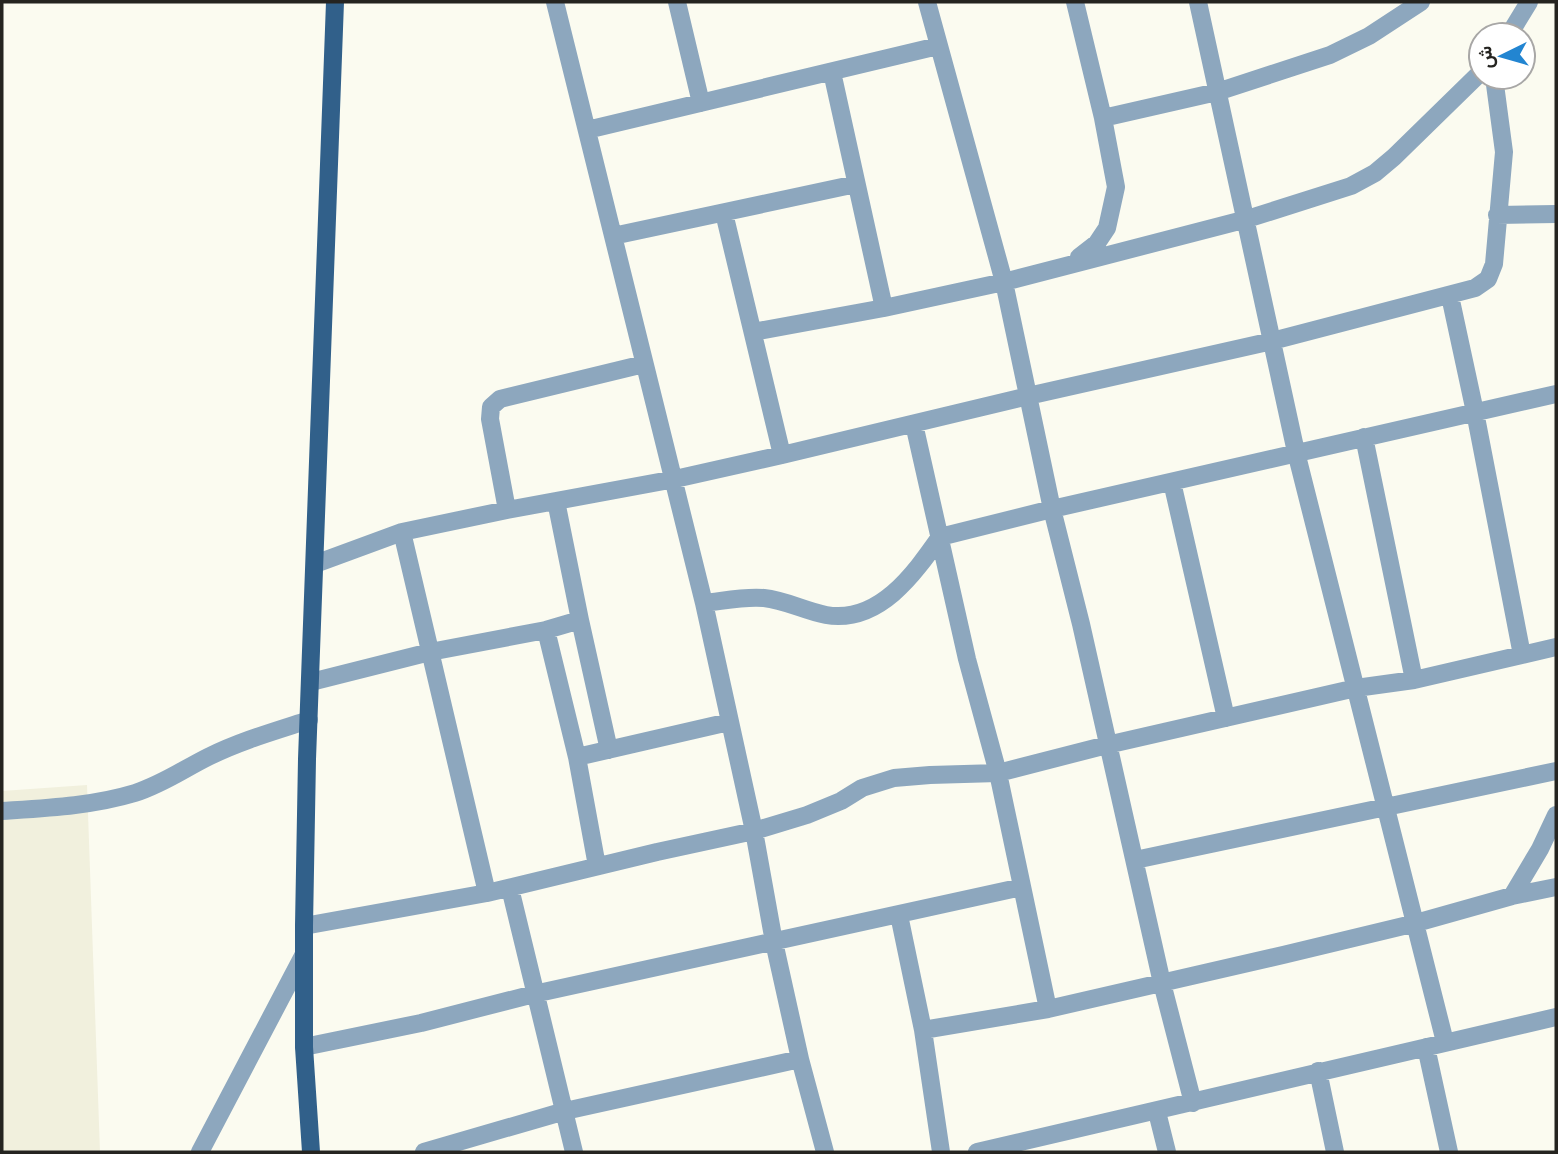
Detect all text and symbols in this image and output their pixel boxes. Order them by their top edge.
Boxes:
north arrow [1467,21,1537,91]
text: ش [1469,45,1500,70]

